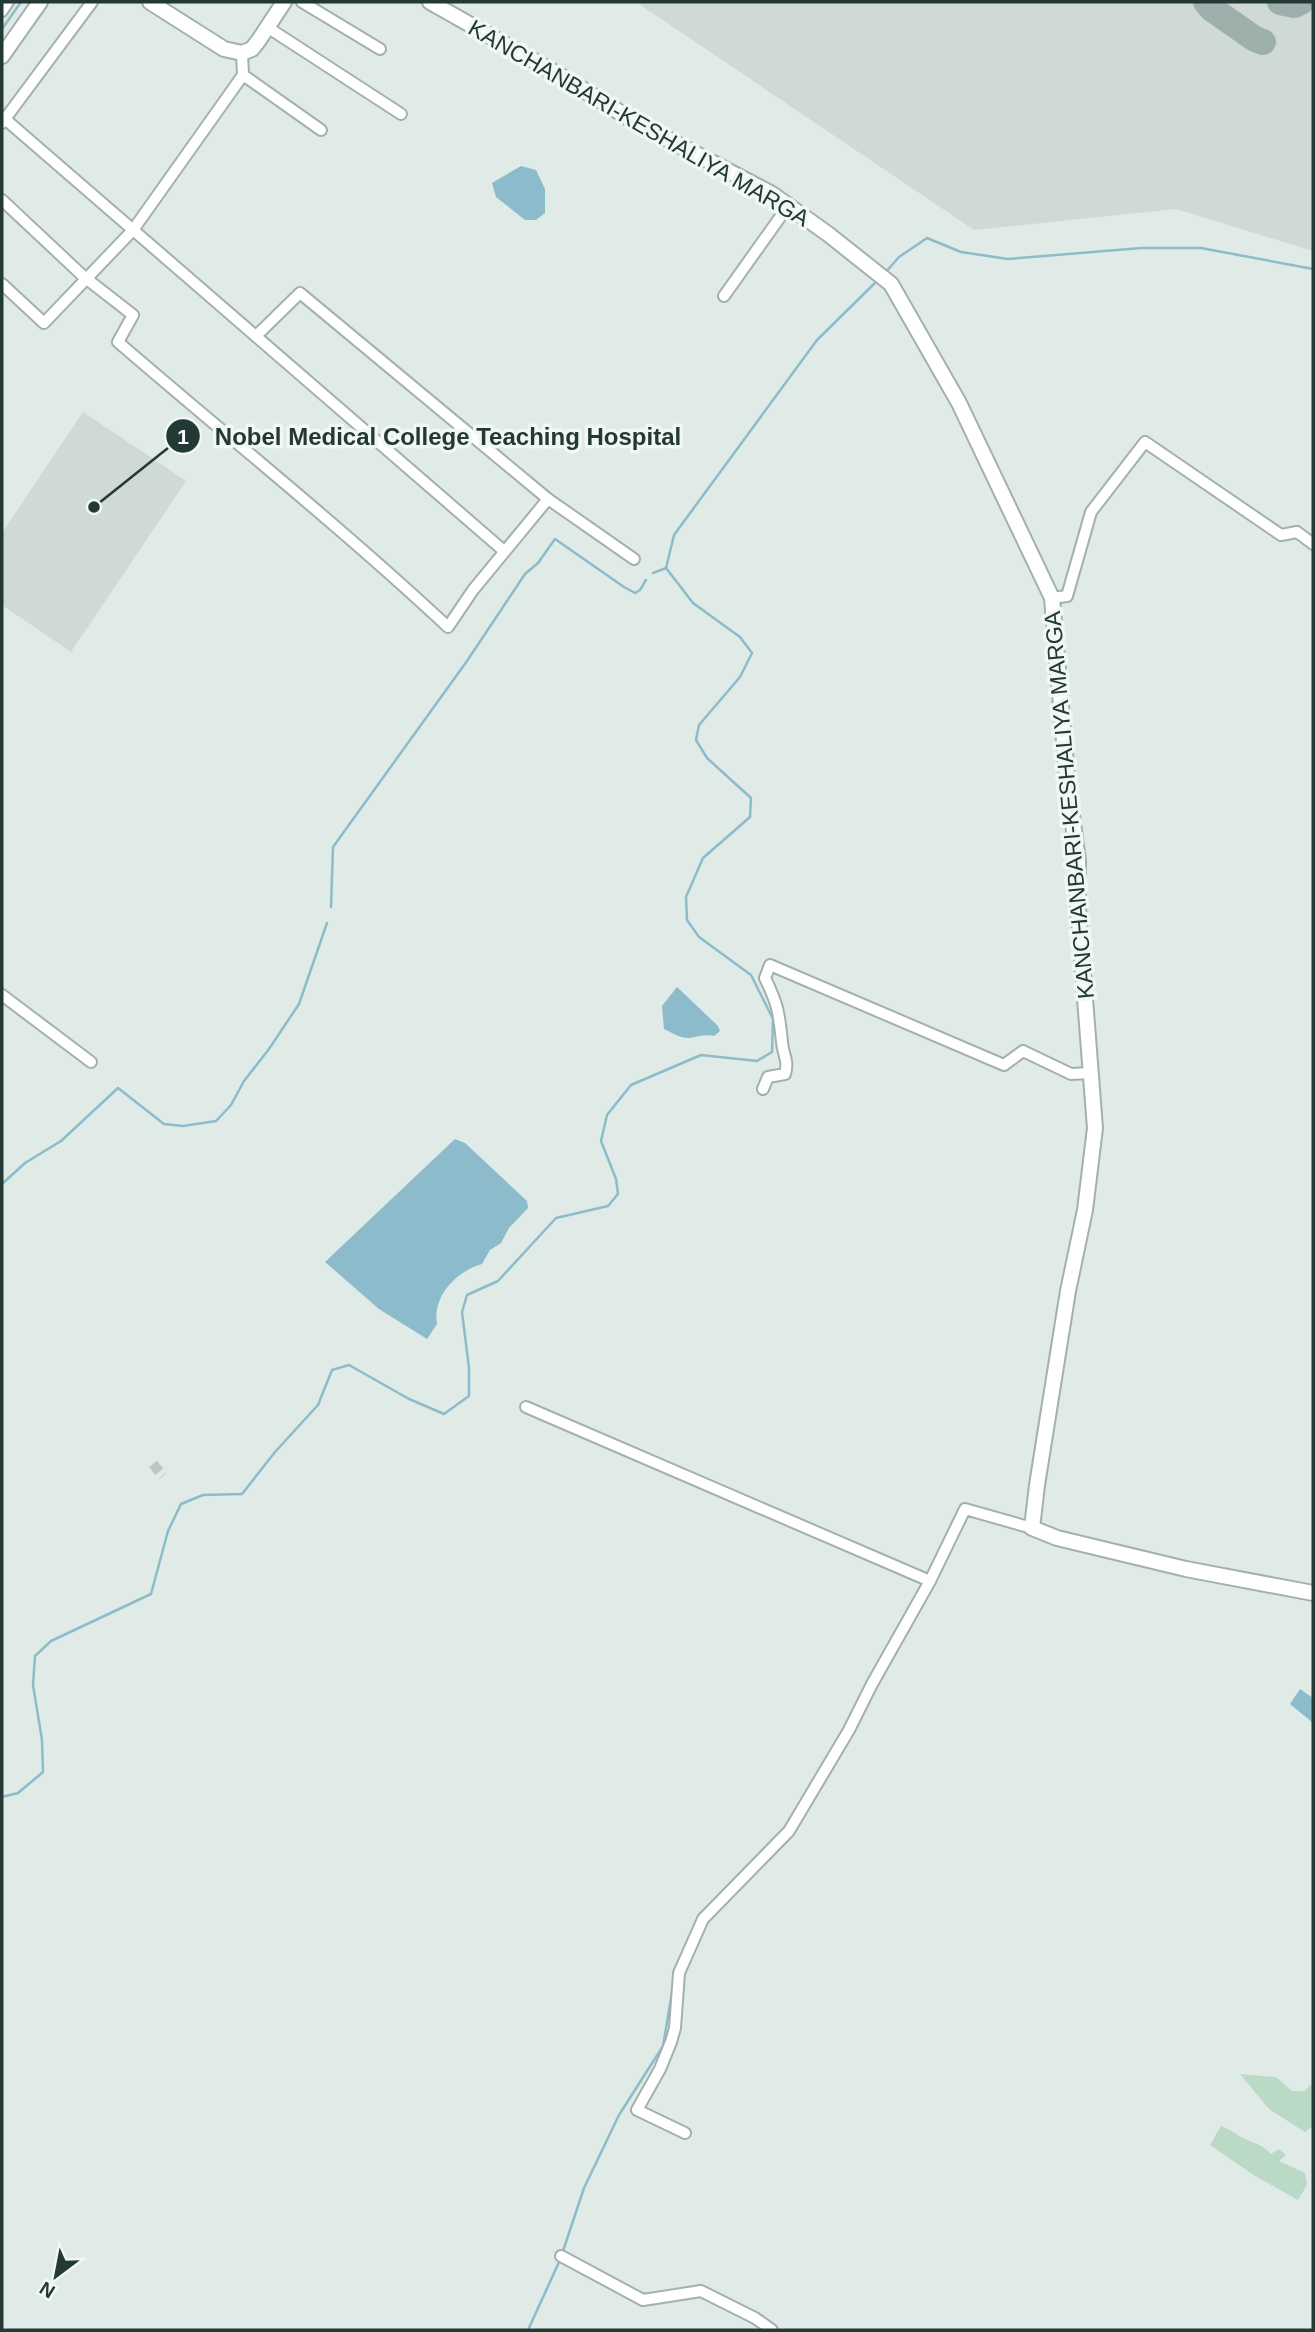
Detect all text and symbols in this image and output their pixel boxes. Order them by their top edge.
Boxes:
street label: KANCHANBARI-KESHALIYA MARGA [464,14,815,232]
callout: Nobel Medical College Teaching Hospital [166,414,695,459]
text: Nobel Medical College Teaching Hospital [215,423,681,450]
text: 1 [177,425,189,448]
street label: KANCHANBARI-KESHALIYA MARGA [1039,609,1099,1000]
north arrow [21,2241,91,2311]
text: N [36,2277,59,2303]

